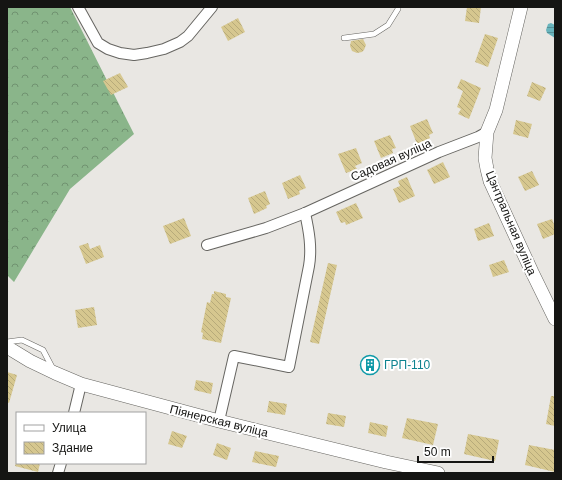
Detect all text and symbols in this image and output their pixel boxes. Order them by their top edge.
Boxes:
street label: Садовая вуліца [348,136,434,184]
street label: Цэнтральная вуліца [483,169,539,278]
building icon: ГРП-110 [359,354,381,376]
place label: ГРП-110 [384,358,431,372]
street label: Піянерская вуліца [168,402,270,440]
legend [16,412,146,464]
text: Улица [52,421,86,435]
scale bar [418,438,493,464]
text: Здание [52,441,93,455]
text: 50 m [424,445,451,459]

